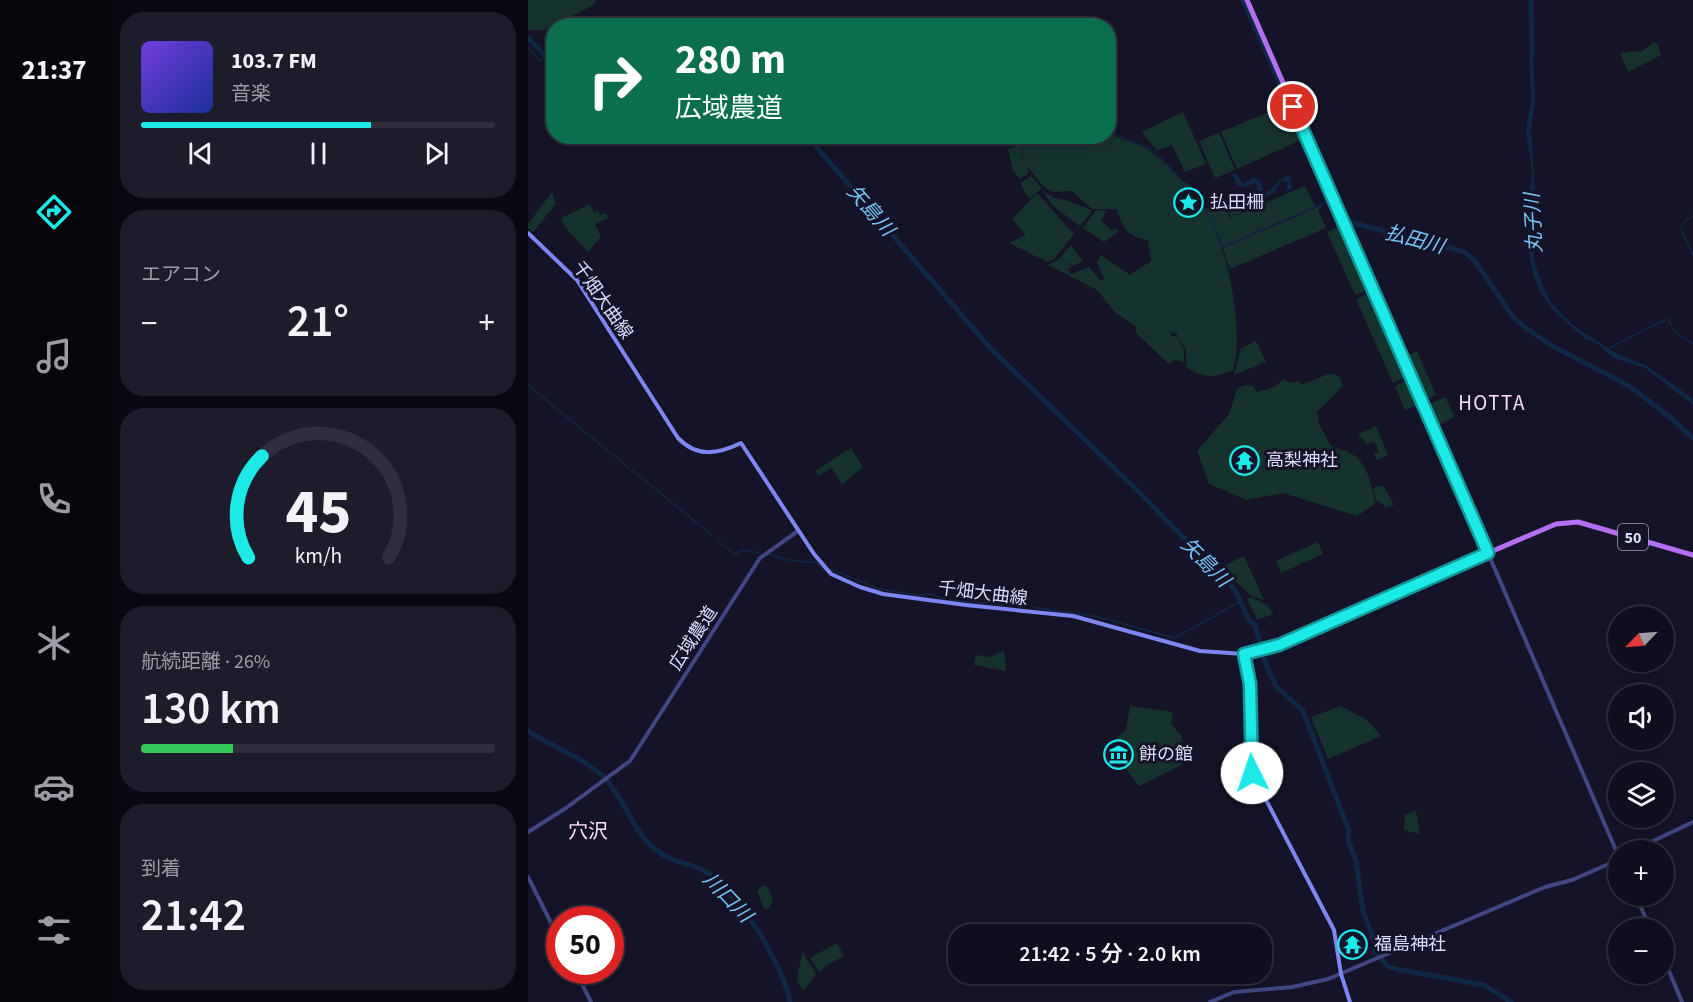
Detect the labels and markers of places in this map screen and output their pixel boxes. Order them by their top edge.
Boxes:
pin [1267,81,1318,132]
place icon: 払田柵 [1173,186,1205,218]
place label: 払田柵 [1210,190,1264,215]
temple icon: 高梨神社 [1229,444,1261,476]
place label: 高梨神社 [1266,448,1338,473]
museum icon: 餅の館 [1102,738,1134,770]
place label: 餅の館 [1139,742,1193,767]
temple icon: 福島神社 [1337,928,1369,960]
place label: 福島神社 [1374,932,1446,957]

